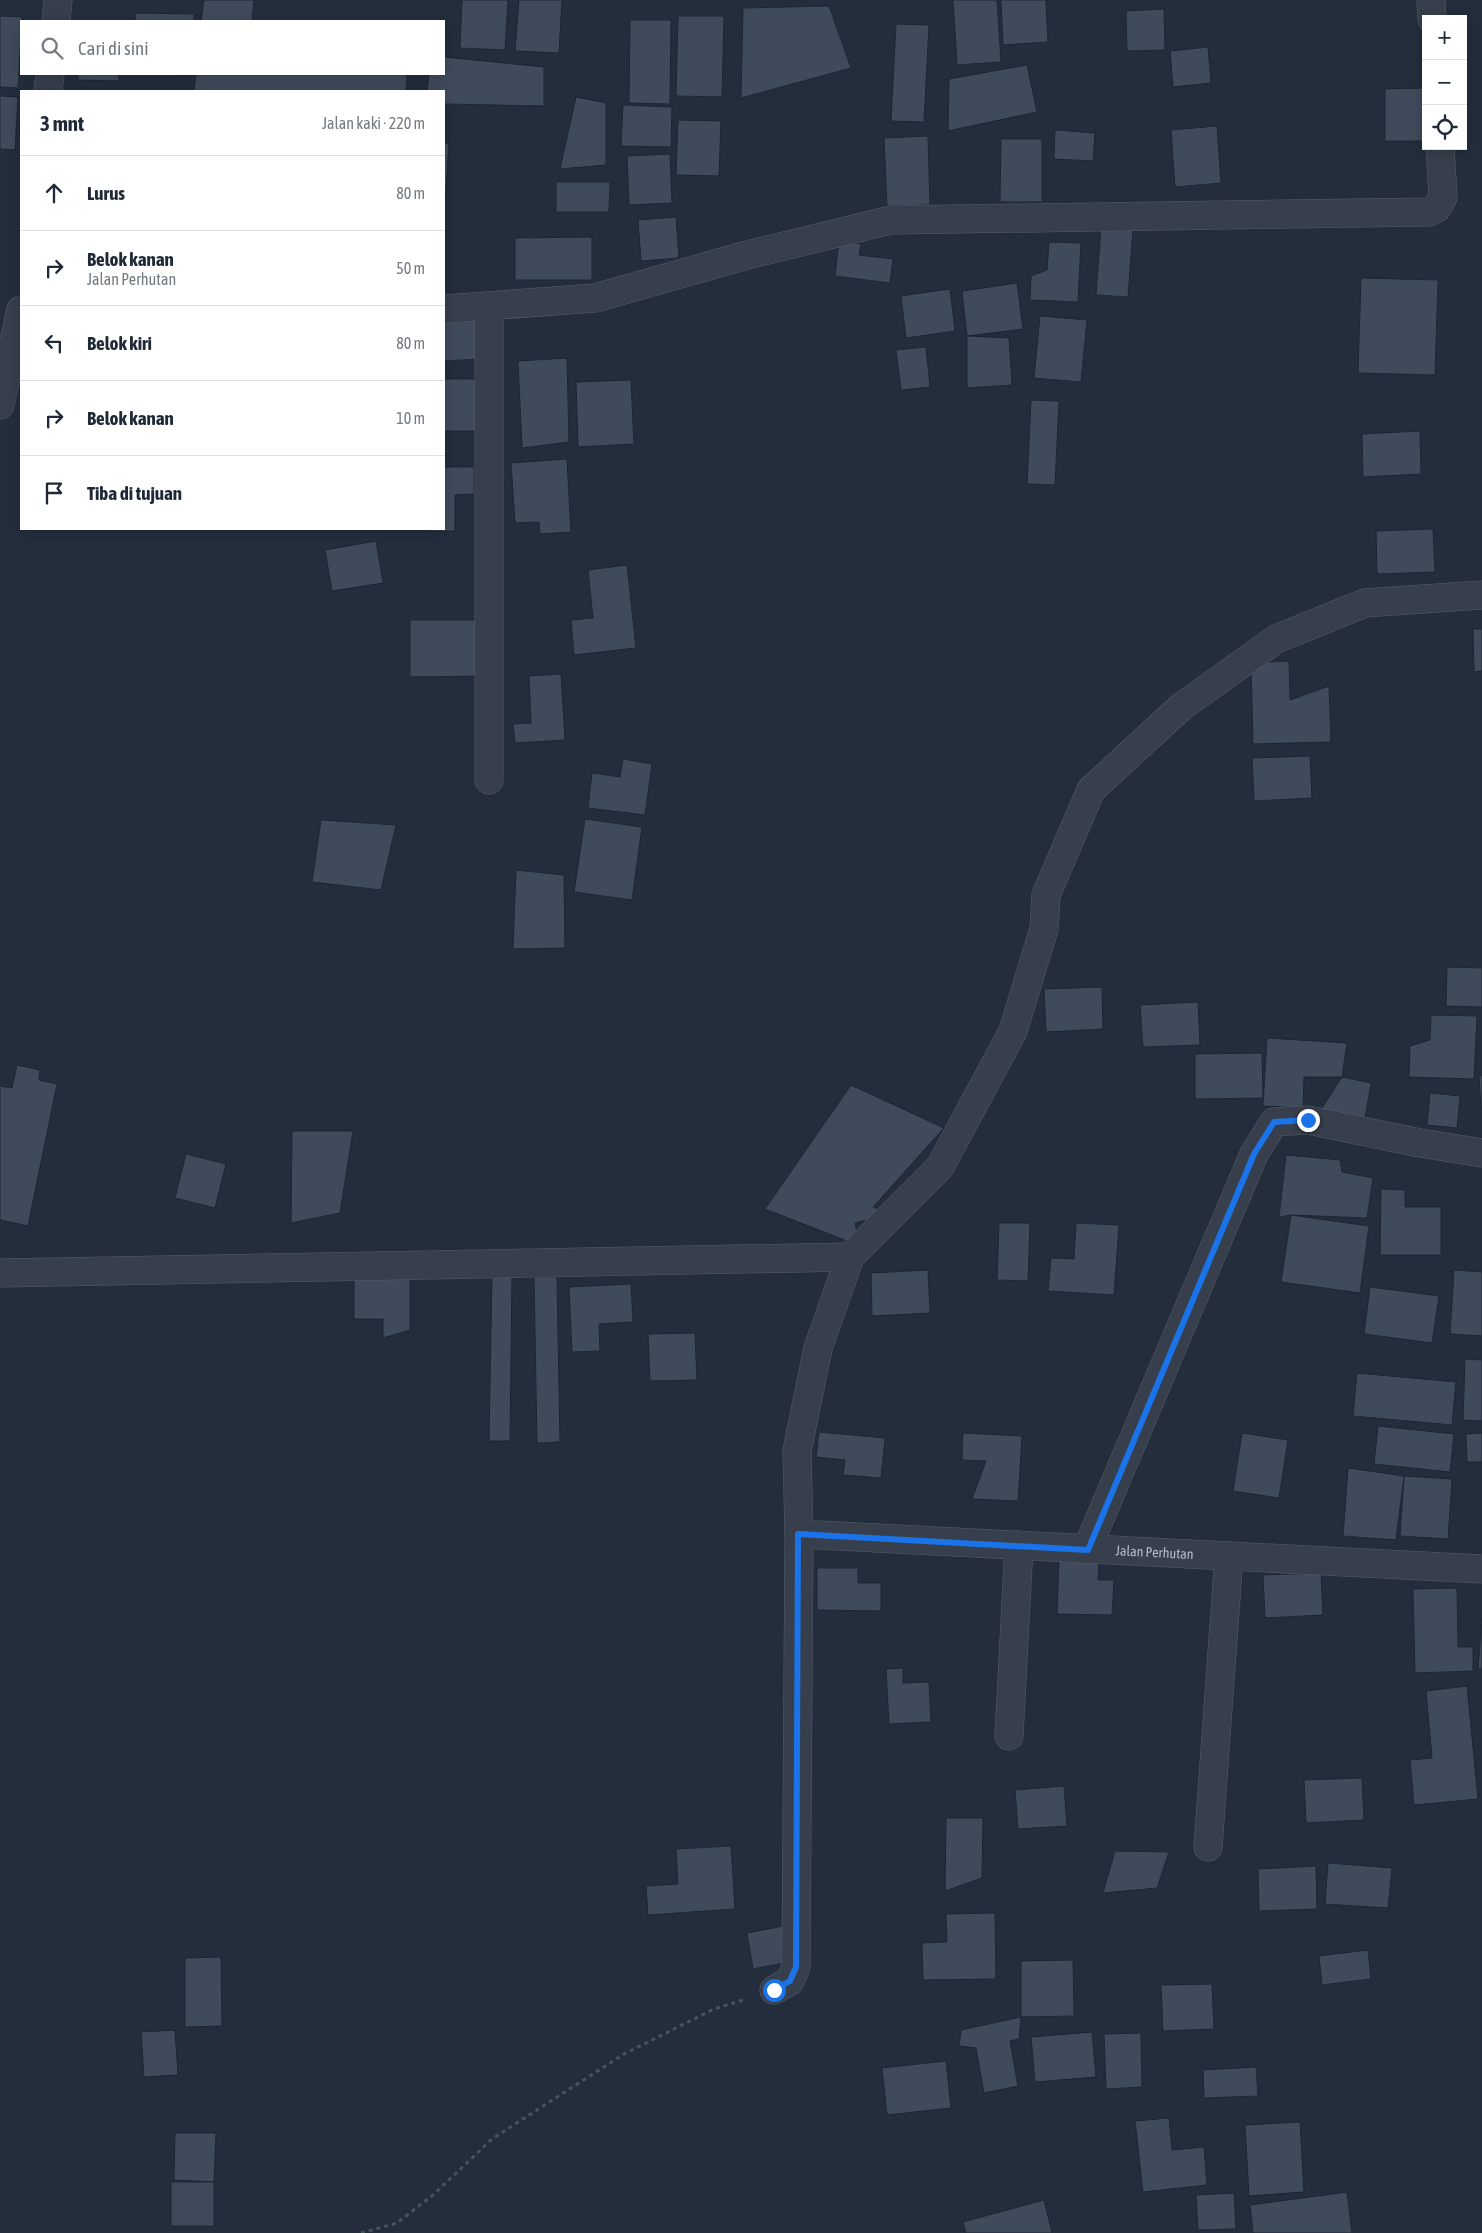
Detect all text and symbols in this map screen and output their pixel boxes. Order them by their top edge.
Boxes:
map controls [1422,15,1467,150]
button: + [1422,15,1467,60]
search box [20,20,445,75]
icon: search [38,34,66,62]
text: Cari di sini [78,37,149,59]
button: − [1422,60,1467,105]
button: locate [1422,105,1467,150]
text: 3 mnt [40,111,84,135]
text: Jalan kaki · 220 m [322,114,425,132]
icon: ahead [40,179,68,207]
text: Lurus [87,182,125,204]
text: 80 m [396,184,425,202]
text: Belok kanan [87,248,174,270]
icon: right [40,254,68,282]
text: 50 m [396,259,425,277]
text: Jalan Perhutan [87,270,176,288]
icon: left [40,329,68,357]
text: Belok kiri [87,332,152,354]
text: 80 m [396,334,425,352]
icon: right [40,404,68,432]
text: Belok kanan [87,407,174,429]
text: 10 m [396,409,425,427]
icon: arrive [40,479,68,507]
text: Tiba di tujuan [87,482,182,504]
route end [1297,1109,1320,1132]
street label: Jalan Perhutan [1115,1542,1194,1562]
route start [763,1979,786,2002]

